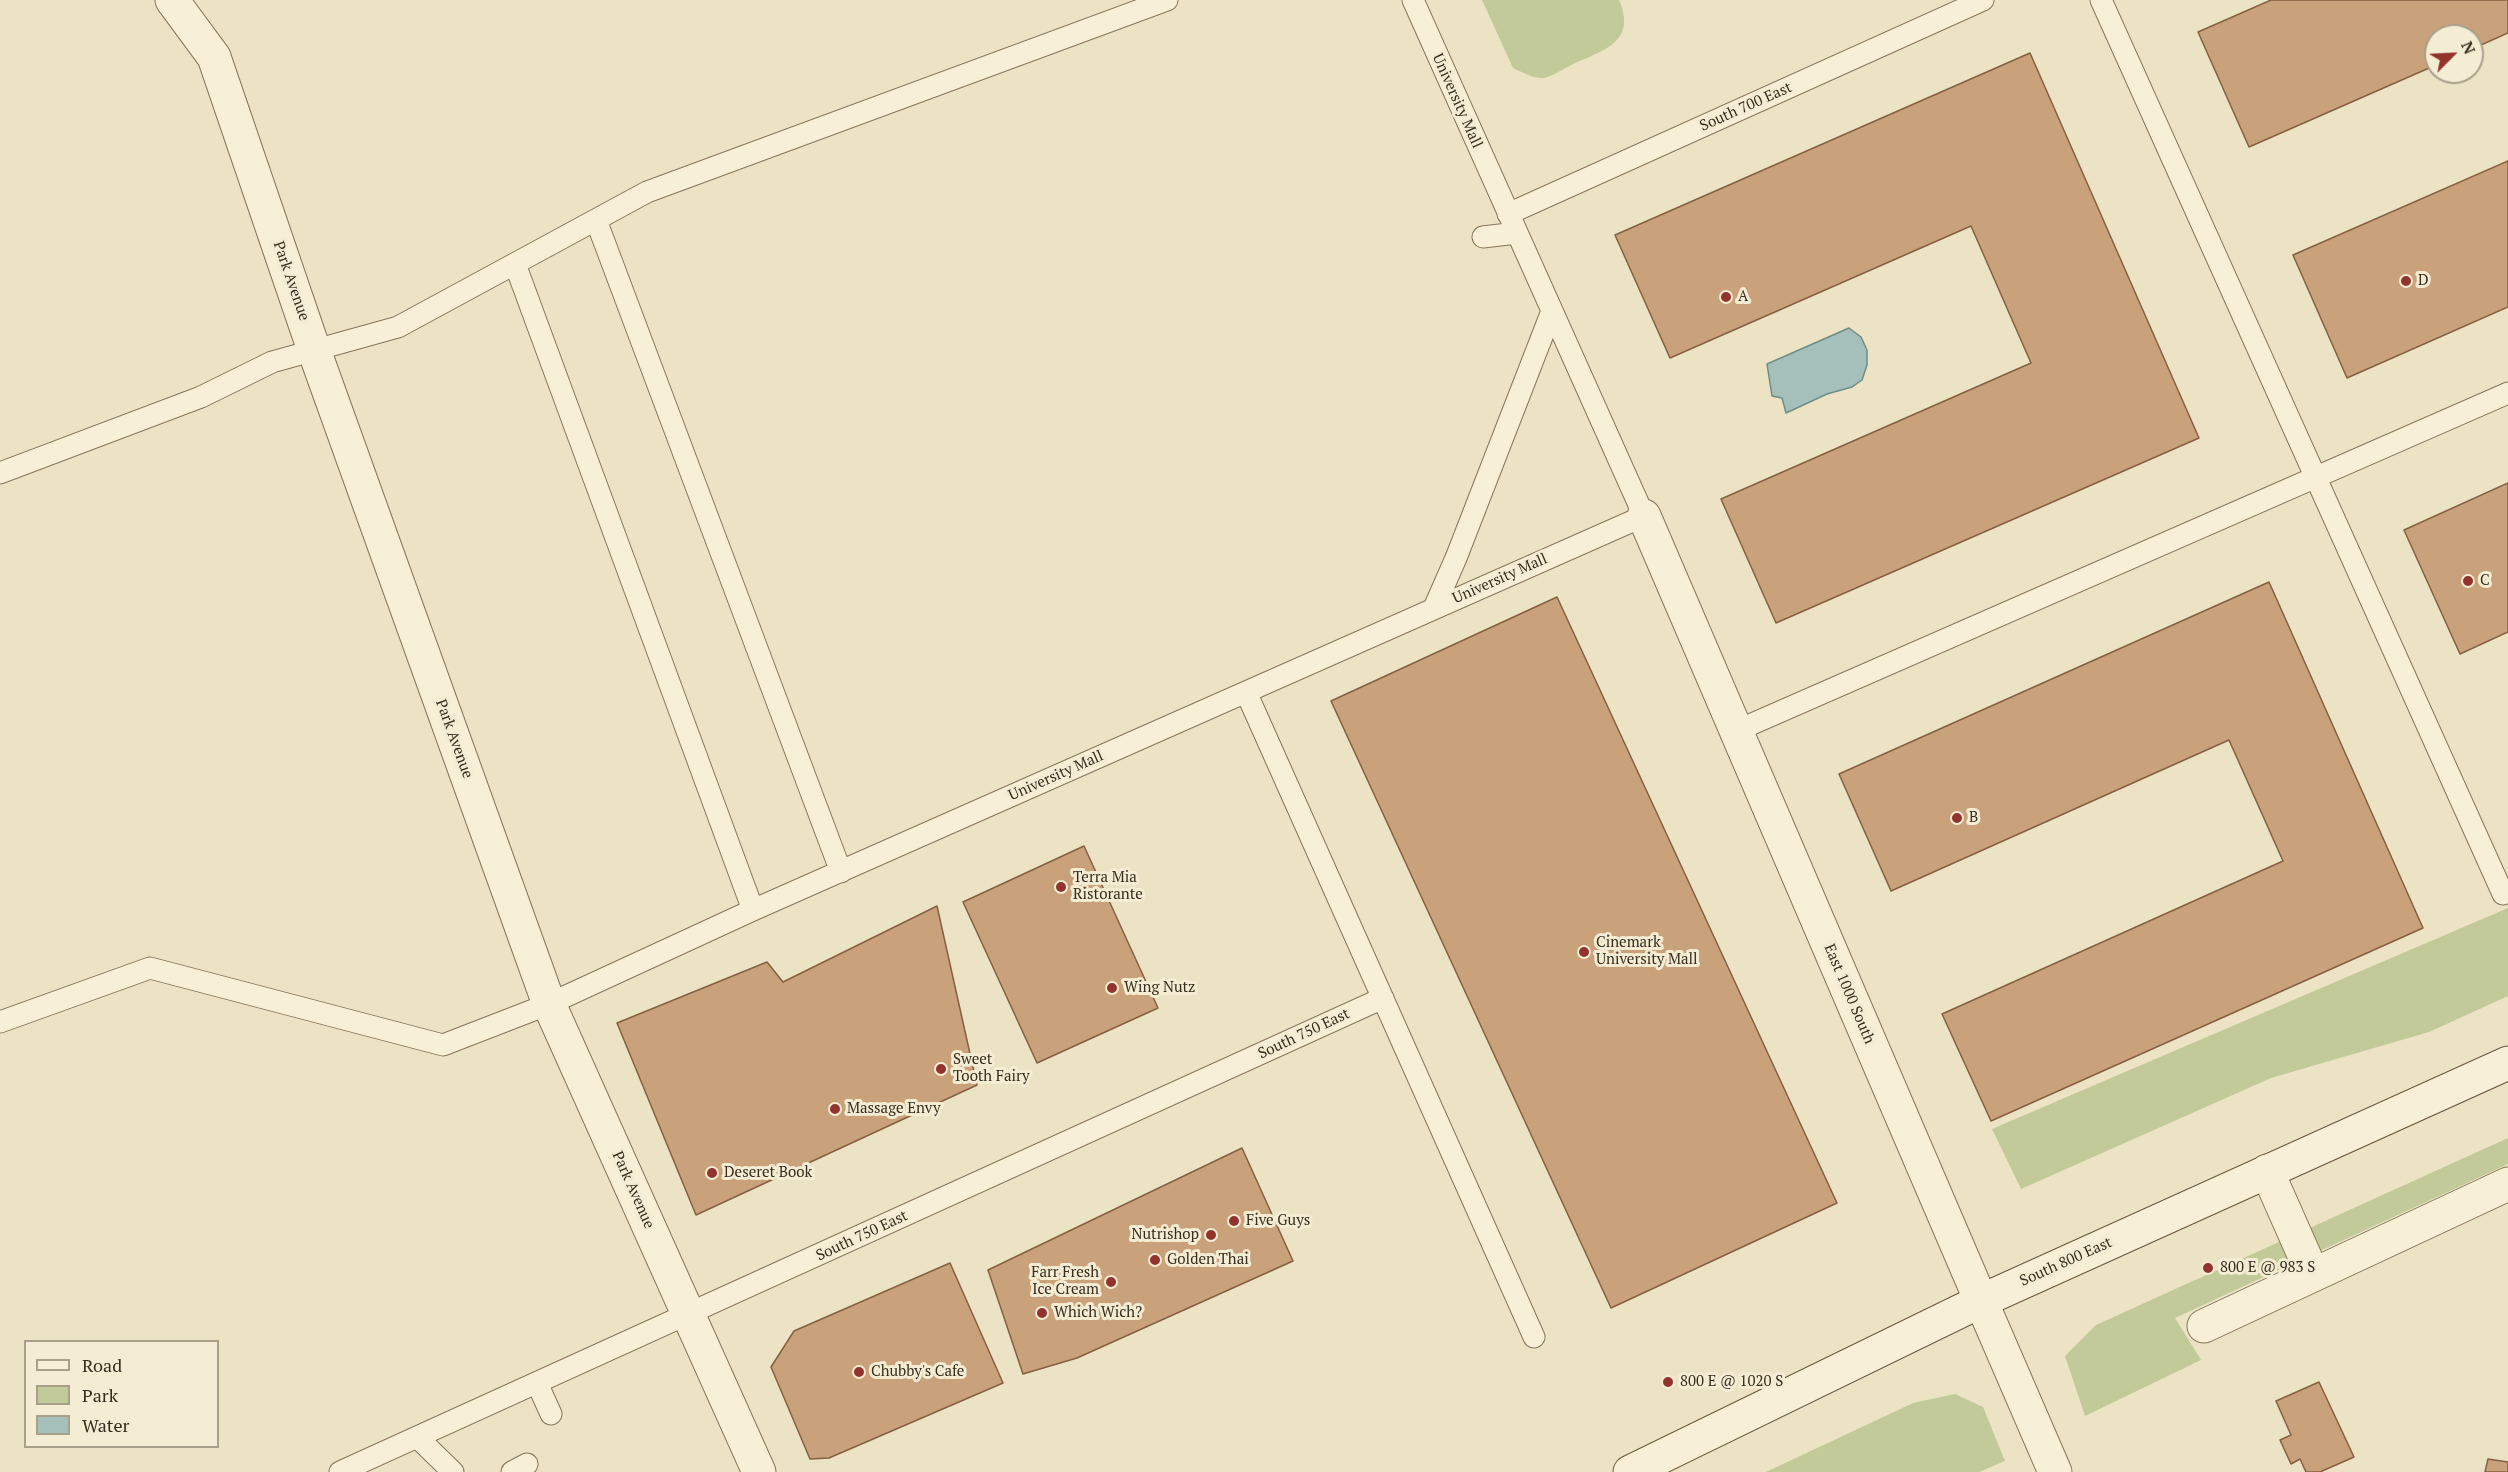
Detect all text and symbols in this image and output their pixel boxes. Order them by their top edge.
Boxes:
north arrow [2424,24,2484,84]
text: N [2456,37,2481,58]
street label: University Mall [1428,51,1486,151]
street label: South 700 East [1697,79,1795,135]
street label: Park Avenue [269,239,313,323]
place label: D [2418,272,2429,290]
marker: D [2399,274,2413,288]
place label: A [1738,288,1748,306]
marker: A [1719,290,1733,304]
street label: University Mall [1450,550,1550,608]
place label: C [2480,572,2490,590]
marker: C [2461,574,2475,588]
street label: Park Avenue [431,697,477,781]
street label: University Mall [1006,747,1106,805]
place label: B [1969,809,1978,827]
marker: B [1950,811,1964,825]
place label: Terra Mia Ristorante [1073,869,1143,904]
marker: Terra Mia Ristorante [1054,880,1068,894]
place label: Cinemark University Mall [1596,934,1698,969]
street label: East 1000 South [1820,941,1878,1047]
marker: Cinemark University Mall [1577,945,1591,959]
place label: Wing Nutz [1124,979,1195,997]
marker: Wing Nutz [1105,981,1119,995]
street label: South 750 East [1255,1005,1353,1063]
place label: Sweet Tooth Fairy [953,1051,1030,1086]
marker: Sweet Tooth Fairy [934,1062,948,1076]
place label: Massage Envy [847,1100,940,1118]
marker: Massage Envy [828,1102,842,1116]
street label: Park Avenue [608,1149,658,1231]
place label: Deseret Book [724,1164,812,1182]
marker: Deseret Book [705,1166,719,1180]
street label: South 750 East [813,1207,911,1265]
place label: Five Guys [1246,1212,1310,1230]
marker: Five Guys [1227,1214,1241,1228]
place label: Nutrishop [1131,1226,1199,1244]
marker: Nutrishop [1204,1228,1218,1242]
street label: South 800 East [2017,1234,2115,1290]
place label: Golden Thai [1167,1251,1249,1269]
marker: Golden Thai [1148,1253,1162,1267]
place label: 800 E @ 983 S [2220,1259,2315,1277]
marker: 800 E @ 983 S [2201,1261,2215,1275]
place label: Farr Fresh Ice Cream [1031,1264,1099,1299]
marker: Farr Fresh Ice Cream [1104,1275,1118,1289]
place label: Which Wich? [1054,1304,1142,1322]
marker: Which Wich? [1035,1306,1049,1320]
legend [24,1340,219,1448]
text: Road [82,1353,122,1377]
place label: Chubby's Cafe [871,1363,964,1381]
marker: Chubby's Cafe [852,1365,866,1379]
place label: 800 E @ 1020 S [1680,1373,1783,1391]
marker: 800 E @ 1020 S [1661,1375,1675,1389]
text: Park [82,1383,118,1407]
text: Water [82,1413,129,1437]

